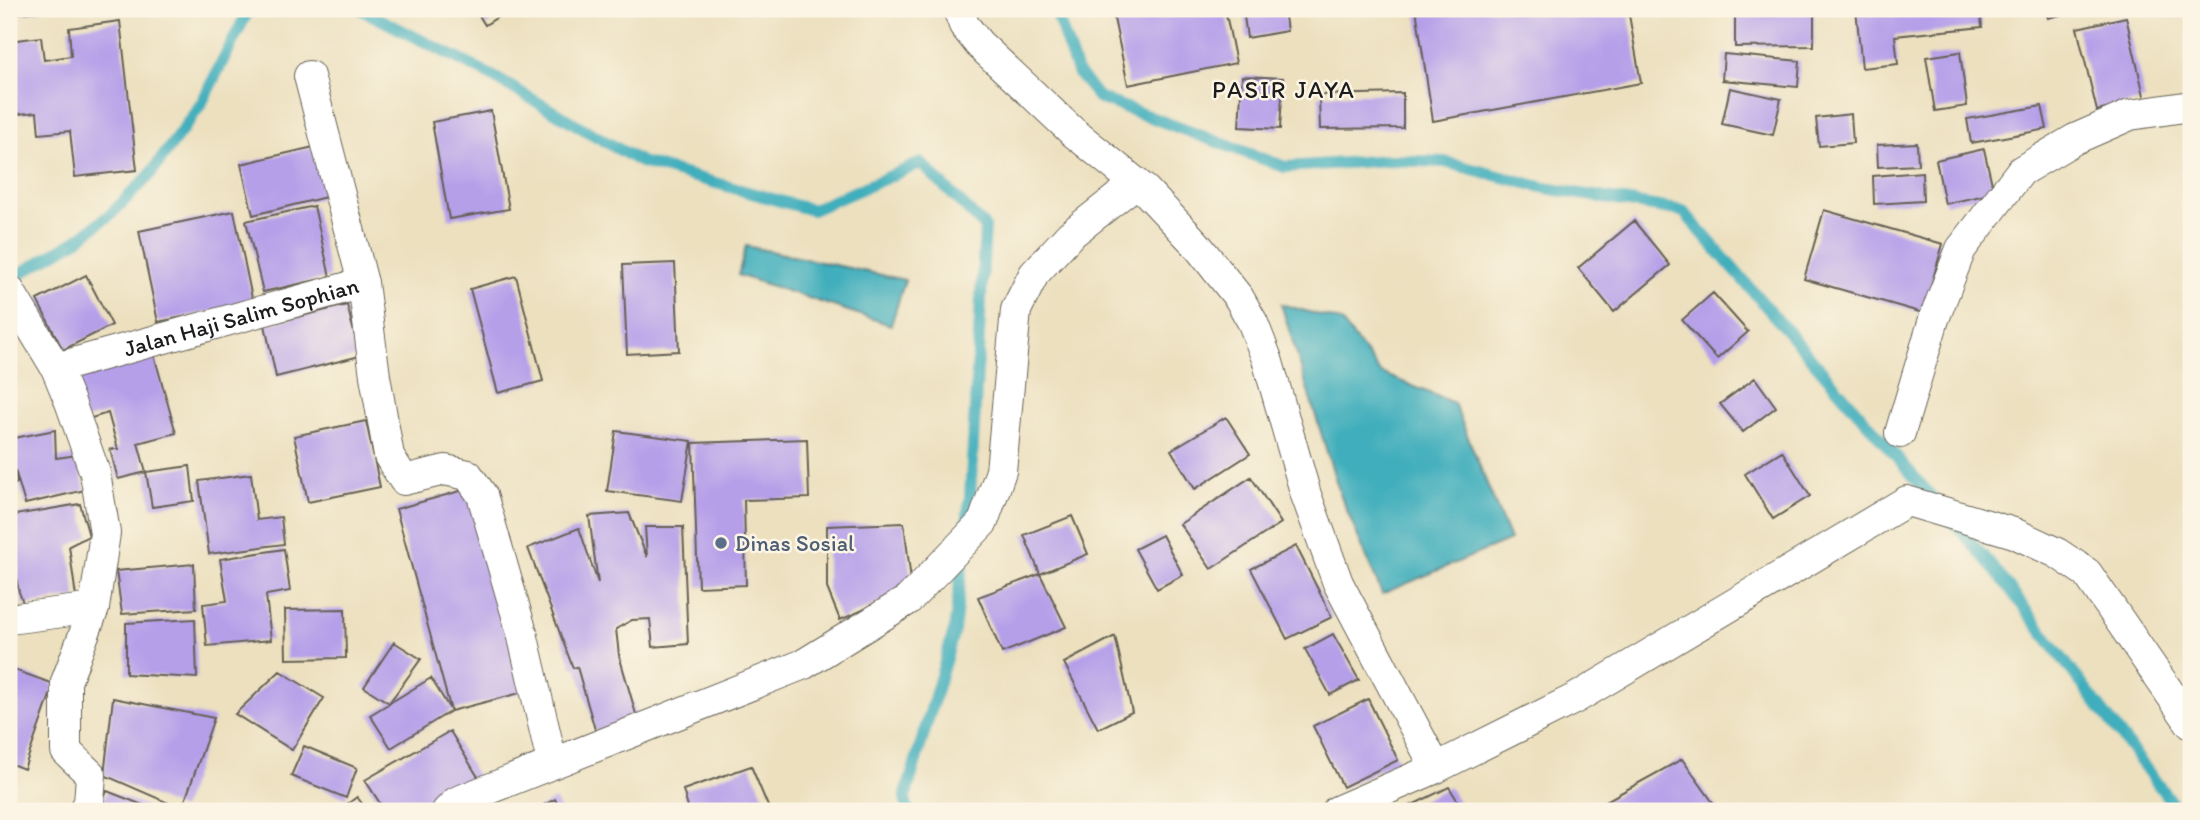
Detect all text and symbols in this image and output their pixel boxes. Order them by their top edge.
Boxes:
district label: PASIR JAYA [1212,75,1356,104]
street label: Jalan Haji Salim Sophian [121,271,362,363]
place label: Dinas Sosial [735,529,855,557]
marker: Dinas Sosial [713,535,729,551]

